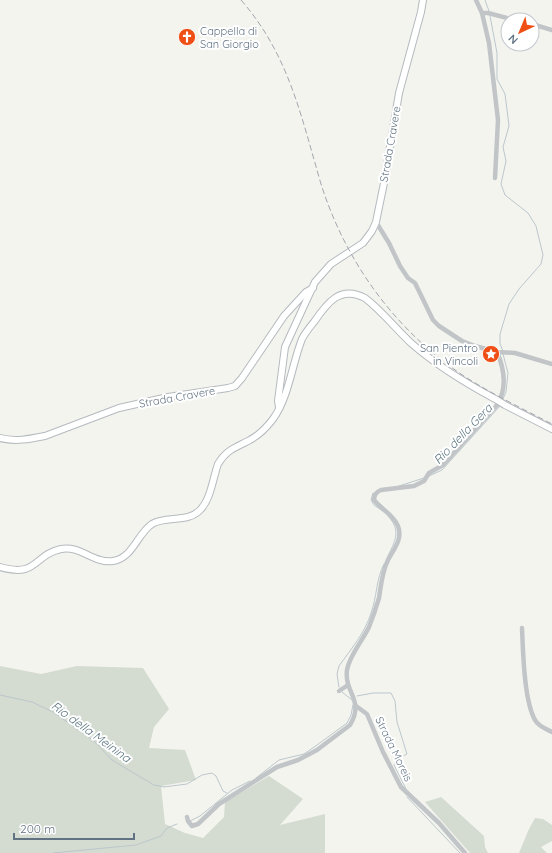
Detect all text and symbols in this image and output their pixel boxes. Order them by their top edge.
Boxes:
north arrow [500,12,540,52]
place label: Cappella di San Giorgio [200,24,259,51]
church icon: Cappella di San Giorgio [177,27,197,47]
text: N [505,31,521,47]
street label: Strada Cravere [376,105,404,183]
place label: San Pientro in Vincoli [420,341,478,368]
place icon: San Pientro in Vincoli [481,344,501,364]
street label: Strada Cravere [138,383,216,411]
water label: Rio della Gera [430,400,496,467]
water label: Rio della Meinina [49,698,134,766]
street label: Strada Moreis [372,714,416,784]
scale bar [14,815,134,841]
text: 200 m [20,821,55,836]

